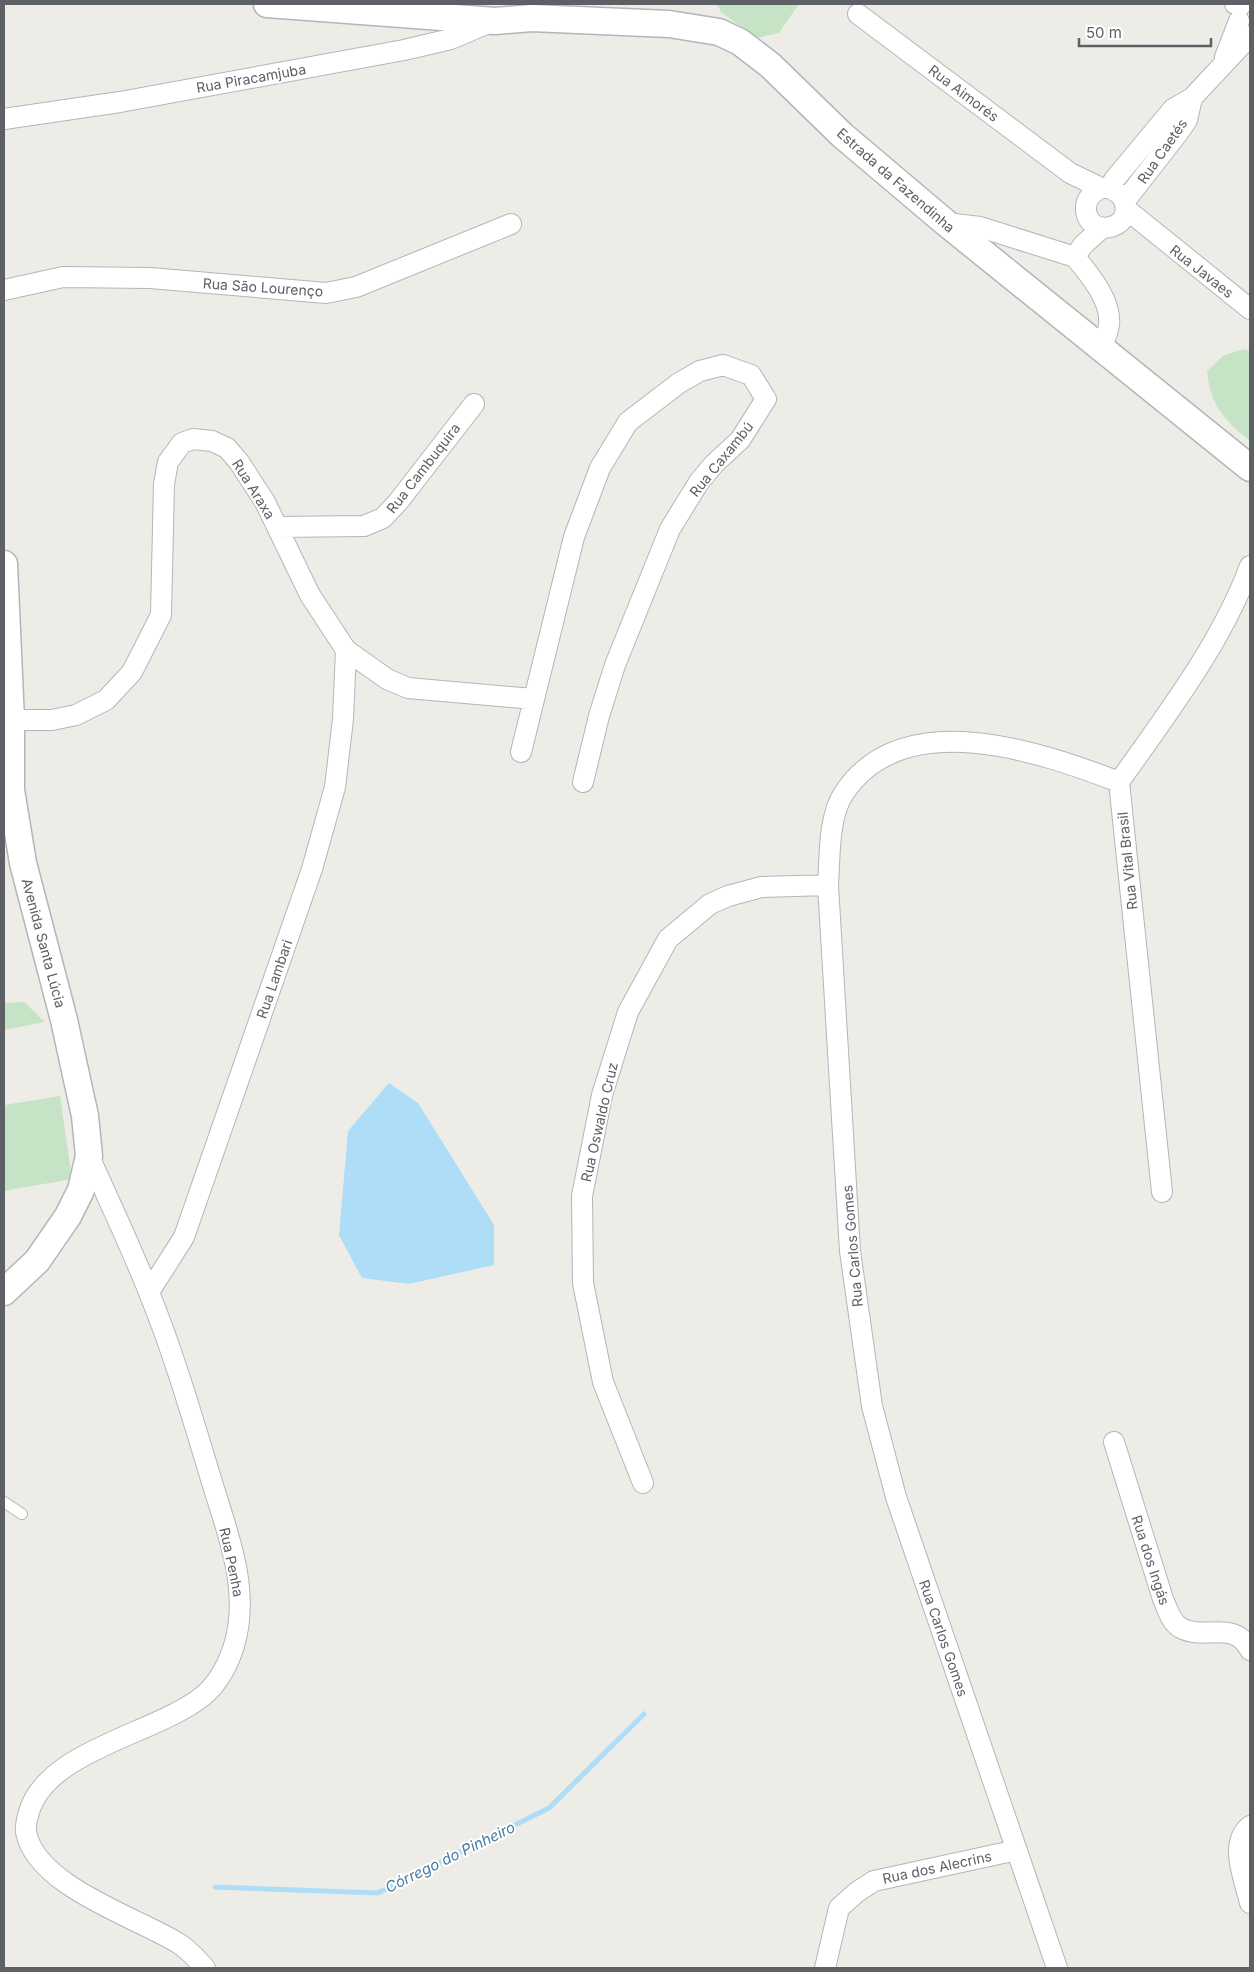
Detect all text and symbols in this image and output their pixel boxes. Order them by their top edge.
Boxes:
scale bar [1079,15,1212,47]
text: 50 m [1086,23,1122,42]
street label: Rua Piracamjuba [195,60,307,96]
street label: Rua Aimorés [926,61,1002,125]
street label: Rua Caetés [1133,115,1191,187]
street label: Estrada da Fazendinha [834,124,958,236]
street label: Rua Javaes [1167,241,1237,301]
street label: Rua São Lourenço [202,274,324,300]
street label: Rua Caxambú [686,418,756,500]
street label: Rua Cambuquira [383,420,463,516]
street label: Rua Araxa [229,456,279,522]
street label: Rua Vital Brasil [1113,811,1141,911]
street label: Avenida Santa Lúcia [19,876,69,1010]
street label: Rua Lambari [253,937,295,1021]
street label: Rua Oswaldo Cruz [577,1060,621,1184]
street label: Rua Carlos Gomes [838,1184,866,1308]
street label: Rua dos Ingás [1129,1513,1173,1607]
street label: Rua Penha [216,1526,248,1598]
street label: Rua Carlos Gomes [916,1577,972,1699]
water label: Córrego do Pinheiro [382,1817,518,1897]
street label: Rua dos Alecrins [881,1847,993,1887]

